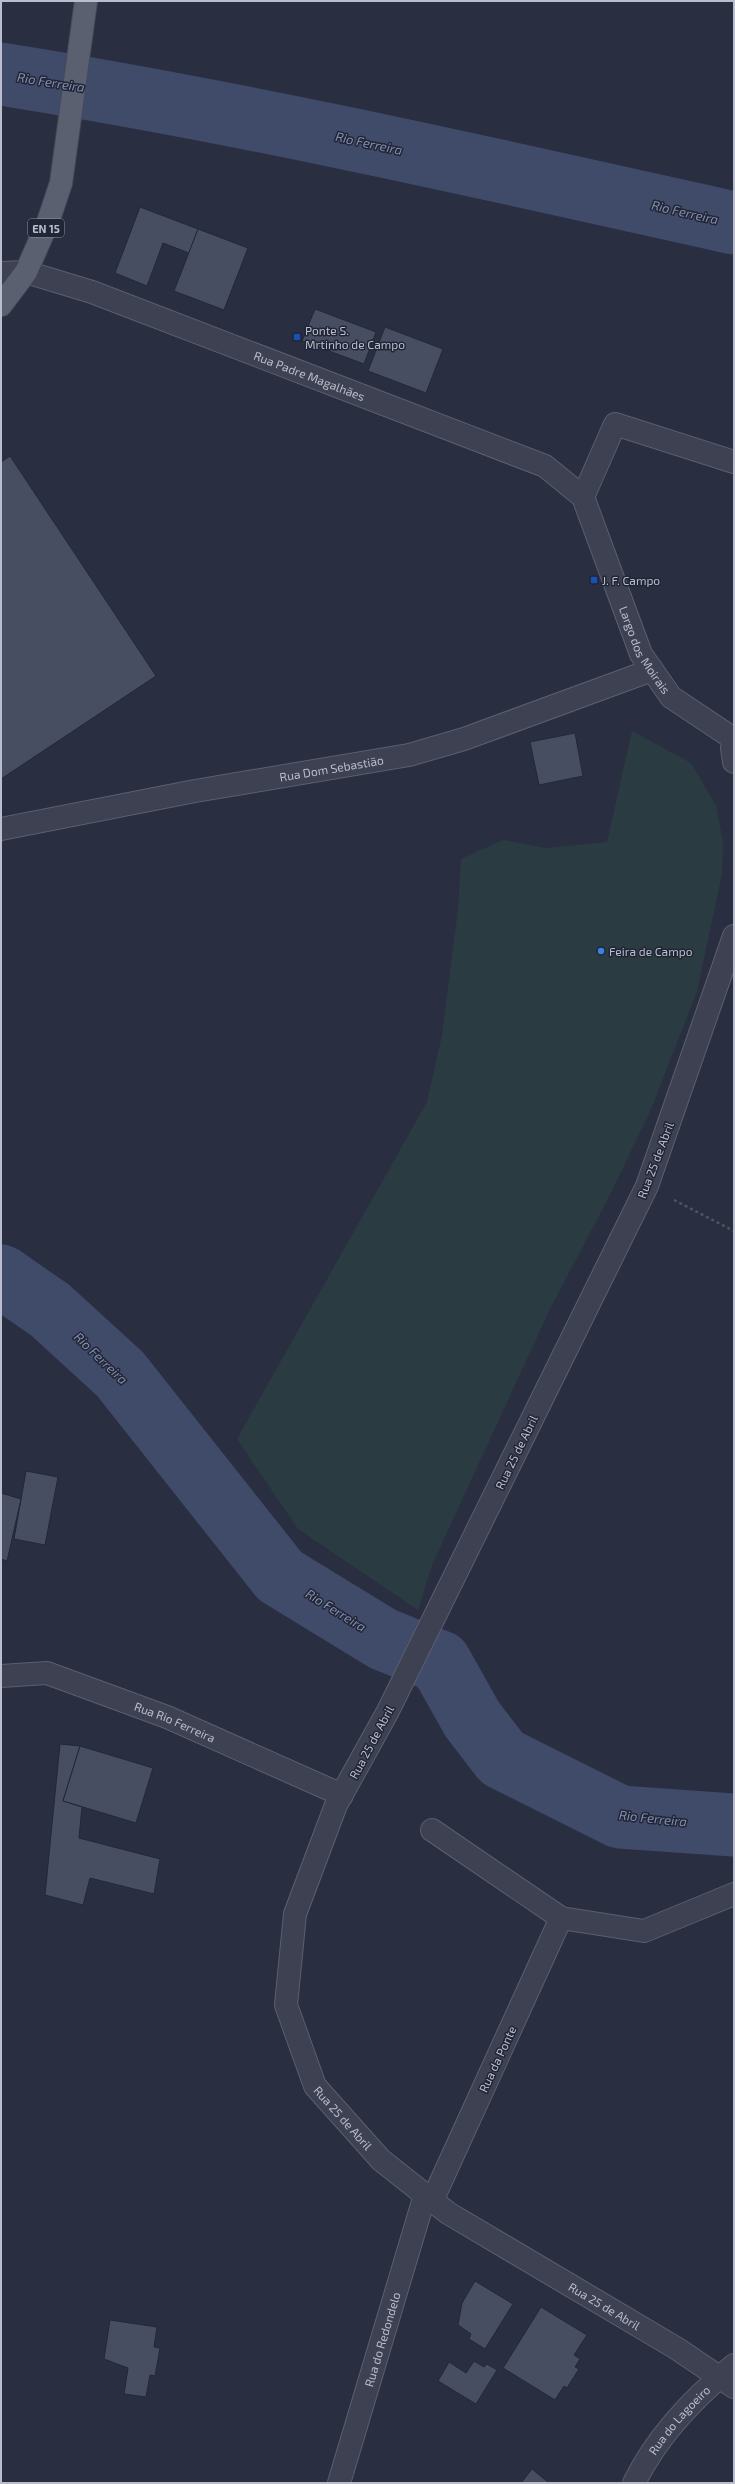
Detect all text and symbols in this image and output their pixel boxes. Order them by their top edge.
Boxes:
water label: Rio Ferreira [16,69,86,95]
water label: Rio Ferreira [334,128,404,158]
water label: Rio Ferreira [650,197,720,227]
road number: EN 15 [28,219,64,237]
place label: Ponte S. Mrtinho de Campo [305,323,405,351]
marker: Ponte S. Mrtinho de Campo [292,332,302,342]
street label: Rua Padre Magalhães [252,348,367,403]
place label: J. F. Campo [602,573,660,587]
marker: J. F. Campo [589,575,599,585]
street label: Largo dos Moirais [617,604,673,696]
street label: Rua Dom Sebastião [278,752,385,784]
place label: Feira de Campo [609,944,693,958]
marker: Feira de Campo [596,946,606,956]
street label: Rua 25 de Abril [634,1119,676,1200]
water label: Rio Ferreira [71,1329,131,1387]
street label: Rua 25 de Abril [492,1412,540,1491]
water label: Rio Ferreira [303,1585,369,1635]
street label: Rua Rio Ferreira [133,1699,218,1745]
street label: Rua 25 de Abril [346,1703,396,1781]
water label: Rio Ferreira [618,1806,688,1830]
street label: Rua da Ponte [476,2024,518,2094]
street label: Rua 25 de Abril [311,2083,376,2153]
street label: Rua 25 de Abril [566,2279,643,2333]
street label: Rua do Redondelo [361,2290,403,2388]
street label: Rua do Lagoeiro [645,2382,713,2457]

